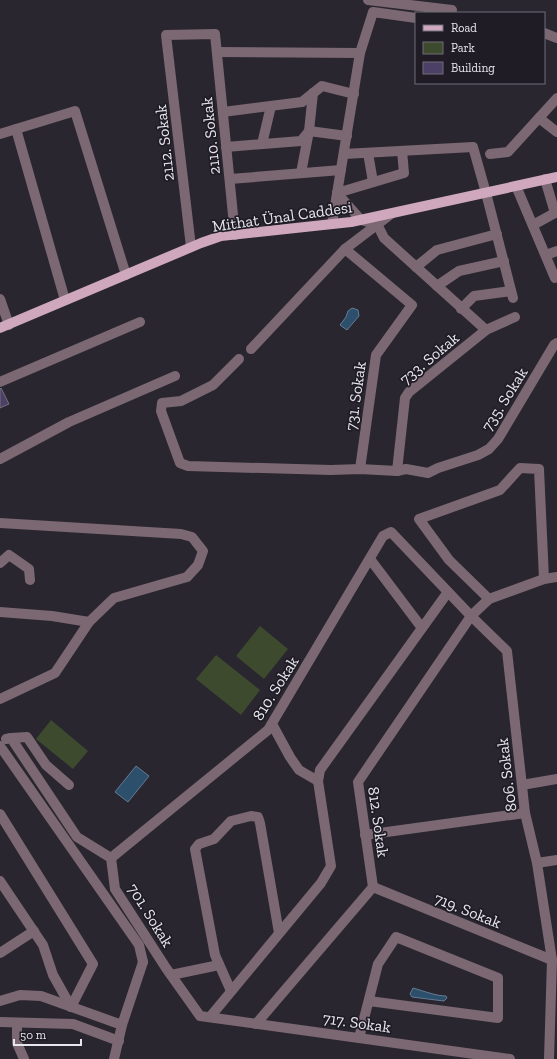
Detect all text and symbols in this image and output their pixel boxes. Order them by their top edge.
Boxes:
legend [415,12,545,84]
text: Road [451,21,477,35]
text: Park [451,41,476,55]
text: Building [451,61,495,75]
street label: 2110. Sokak [197,96,224,176]
street label: 2112. Sokak [151,103,178,182]
street label: Mithat Ünal Caddesi [211,197,354,236]
street label: 733. Sokak [396,328,463,389]
street label: 731. Sokak [341,360,370,432]
street label: 735. Sokak [477,363,532,435]
street label: 810. Sokak [248,652,303,724]
street label: 806. Sokak [492,736,520,813]
street label: 812. Sokak [364,786,393,859]
street label: 701. Sokak [124,880,178,951]
street label: 719. Sokak [432,888,505,933]
street label: 717. Sokak [322,1008,393,1037]
scale bar [14,1021,81,1047]
text: 50 m [20,1028,47,1042]

